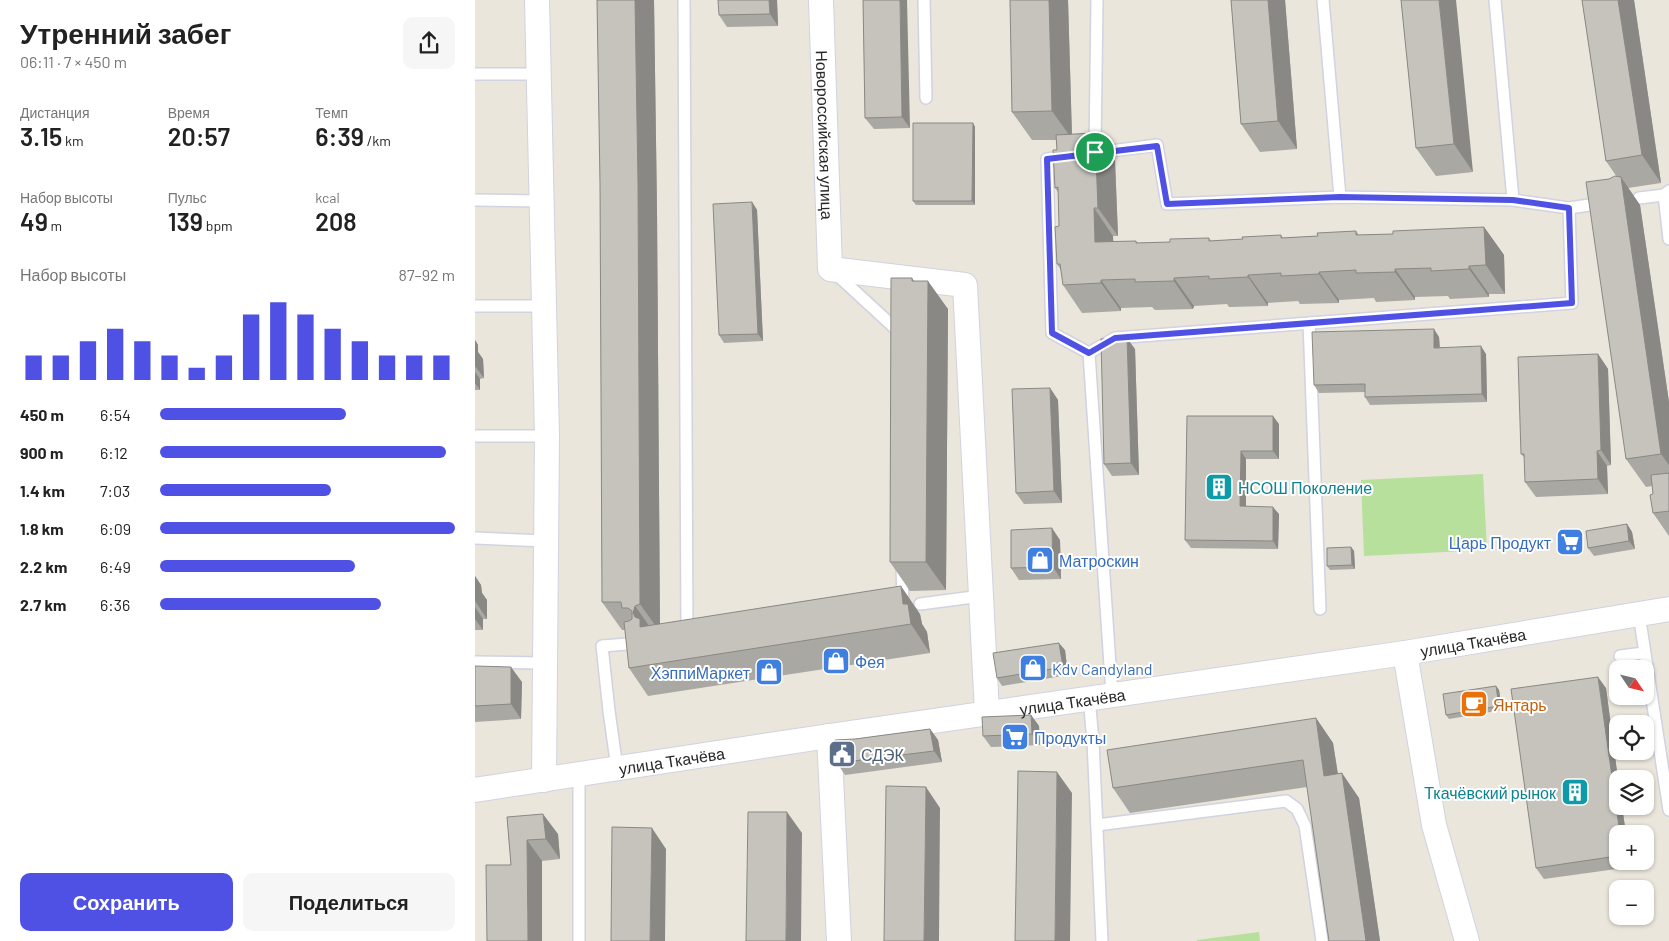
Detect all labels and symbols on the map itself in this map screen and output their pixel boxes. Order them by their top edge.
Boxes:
street label: Новороссийская улица [813,50,838,220]
pin [1074,131,1116,173]
building icon: НСОШ Поколение [1204,472,1234,502]
place label: НСОШ Поколение [1238,478,1372,497]
supermarket icon: Царь Продукт [1555,527,1585,557]
place label: Царь Продукт [1449,533,1552,552]
shop icon: Матроскин [1025,545,1055,575]
place label: Матроскин [1059,551,1139,570]
street label: улица Ткачёва [1419,624,1527,660]
shop icon: Фея [821,646,851,676]
place label: Фея [855,652,885,671]
shop icon: Kdv Candyland [1018,653,1048,683]
shop icon: ХэппиМаркет [754,657,784,687]
place label: Kdv Candyland [1052,659,1153,678]
north arrow [1609,660,1654,705]
place label: ХэппиМаркет [651,663,751,682]
street label: улица Ткачёва [1018,684,1127,718]
cafe icon: Янтарь [1459,689,1489,719]
place label: Янтарь [1493,695,1547,714]
supermarket icon: Продукты [1000,722,1030,752]
place label: Продукты [1034,728,1106,747]
public building icon: СДЭК [827,739,857,769]
street label: улица Ткачёва [618,743,726,777]
place label: СДЭК [861,745,905,764]
building icon: Ткачёвский рынок [1560,777,1590,807]
place label: Ткачёвский рынок [1424,783,1557,802]

